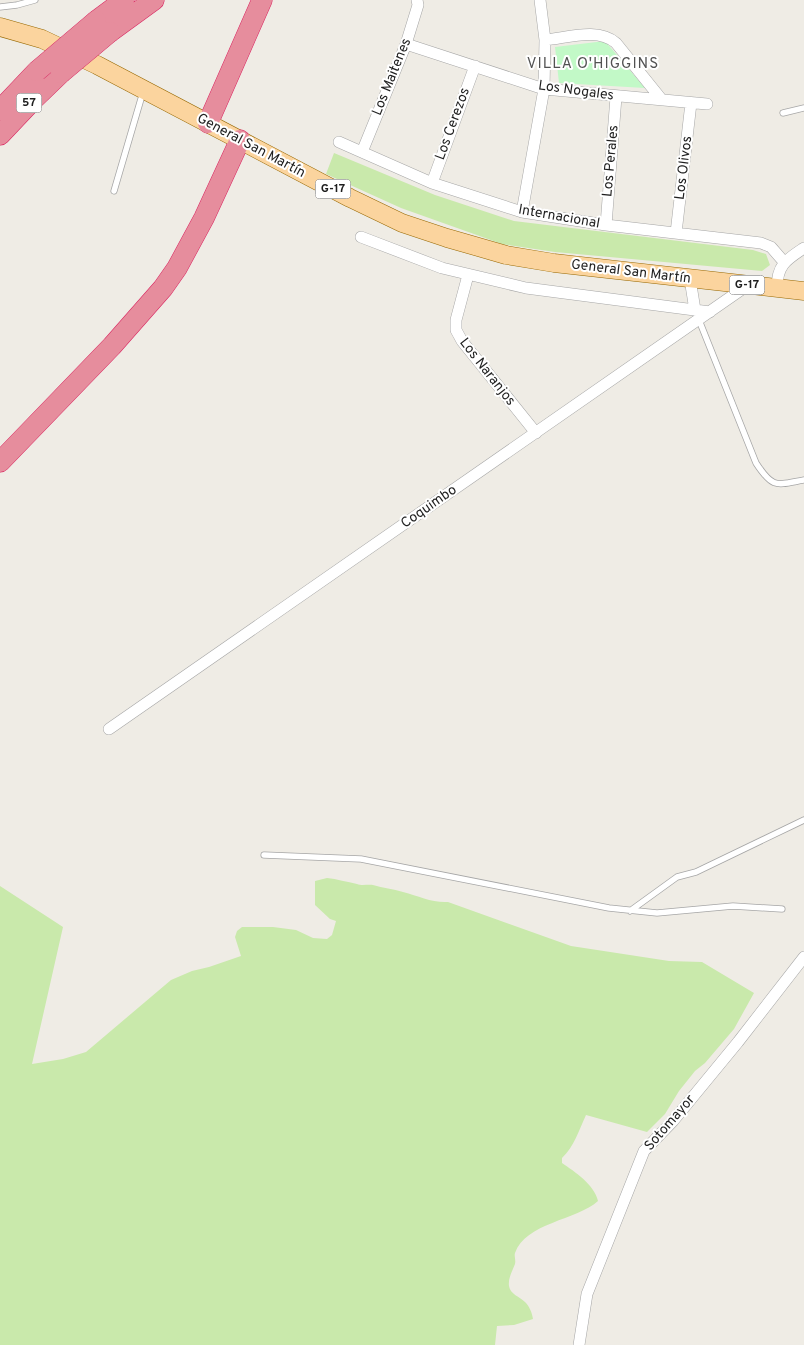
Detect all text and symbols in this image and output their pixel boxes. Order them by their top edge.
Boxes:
street label: Los Maitenes [369,36,415,118]
district label: VILLA O'HIGGINS [527,55,659,74]
street label: Los Nogales [537,77,615,105]
street label: Los Cerezos [432,85,474,163]
road number: 57 [16,94,42,112]
street label: General San Martín [194,110,308,182]
street label: Los Perales [599,124,623,198]
street label: Los Olivos [672,135,696,201]
road number: G-17 [316,180,350,198]
street label: Internacional [517,201,601,233]
street label: General San Martín [570,256,692,288]
road number: G-17 [730,276,764,294]
street label: Los Naranjos [455,335,519,409]
street label: Coquimbo [398,482,460,532]
street label: Sotomayor [641,1091,699,1154]

